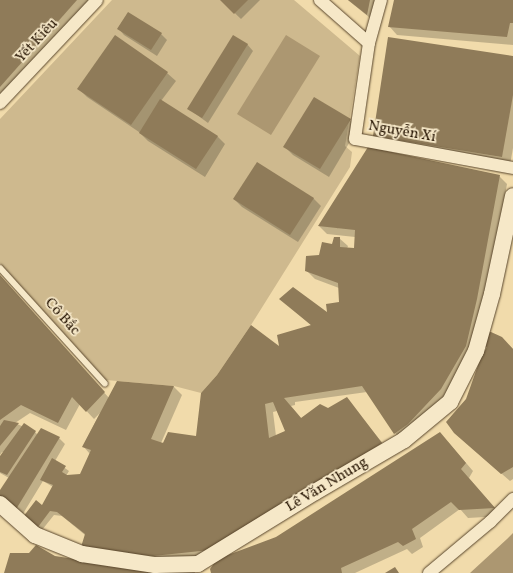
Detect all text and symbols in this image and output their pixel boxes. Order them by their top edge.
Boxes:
street label: Yết Kiêu [12,15,62,67]
street label: Nguyễn Xí [367,117,437,147]
street label: Cô Bắc [40,295,84,339]
street label: Lê Văn Nhung [283,453,371,517]

